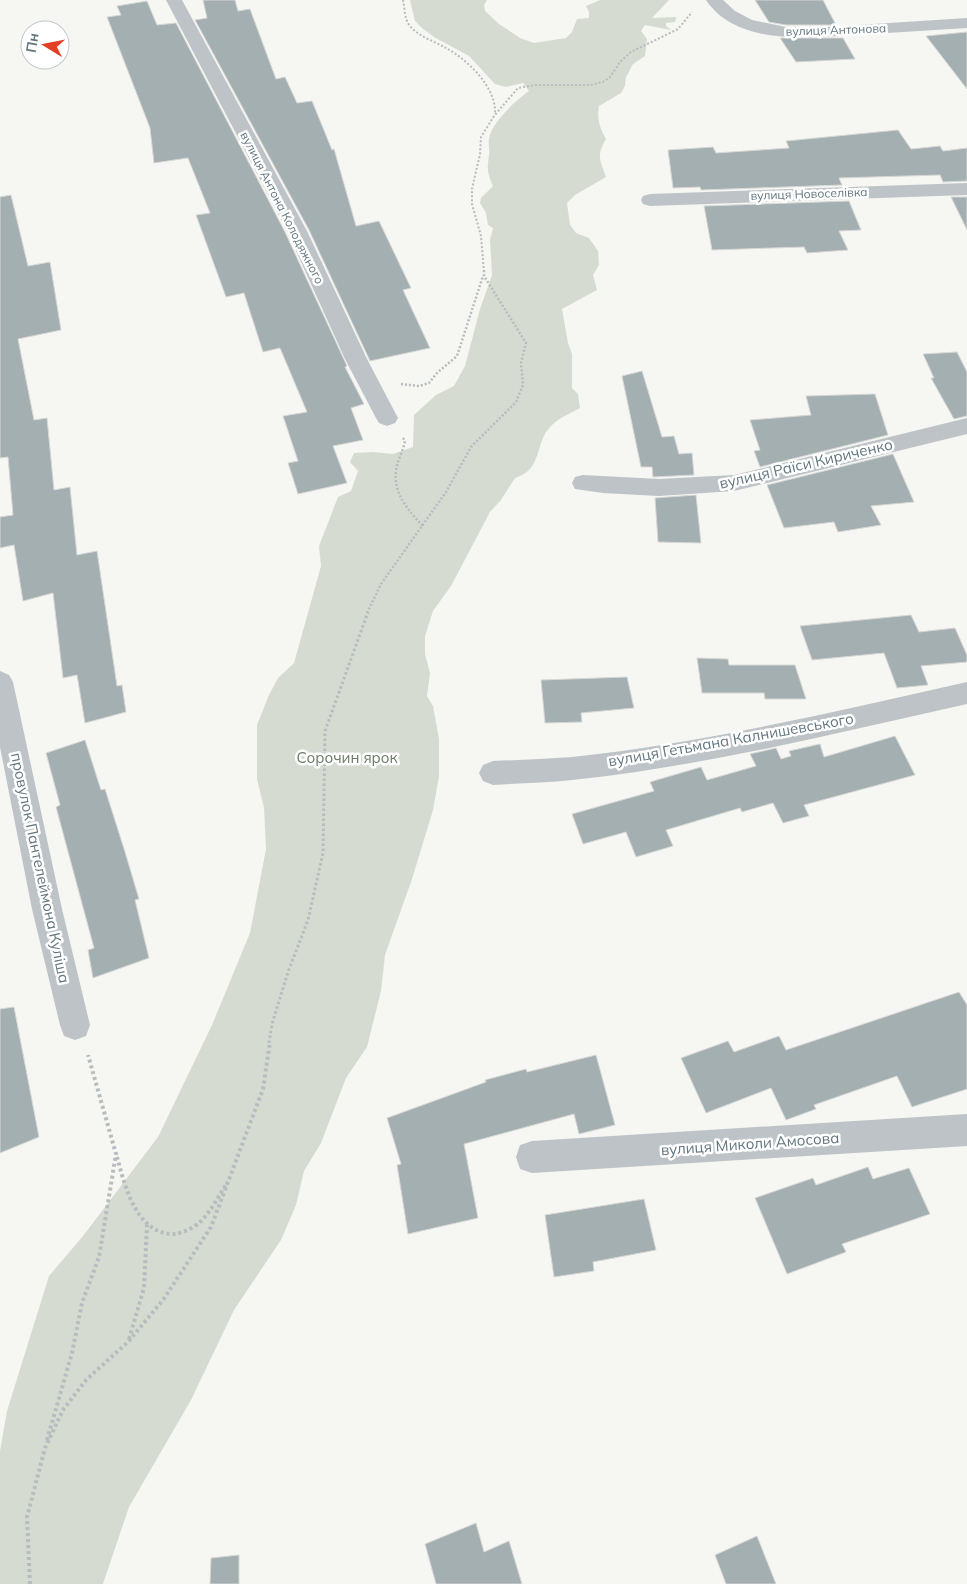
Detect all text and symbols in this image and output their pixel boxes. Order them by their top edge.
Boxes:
north arrow [20,20,70,70]
street label: вулиця Антонова [785,20,887,39]
text: Пн [22,32,43,54]
street label: вулиця Антона Колодяжного [237,129,327,286]
street label: вулиця Новоселівка [750,184,868,203]
street label: вулиця Раїси Кириченко [717,434,894,493]
street label: вулиця Гетьмана Калнишевського [607,709,855,770]
park label: Сорочин ярок [296,748,398,767]
street label: провулок Пантелеймона Куліша [7,751,74,985]
street label: вулиця Миколи Амосова [660,1128,840,1159]

